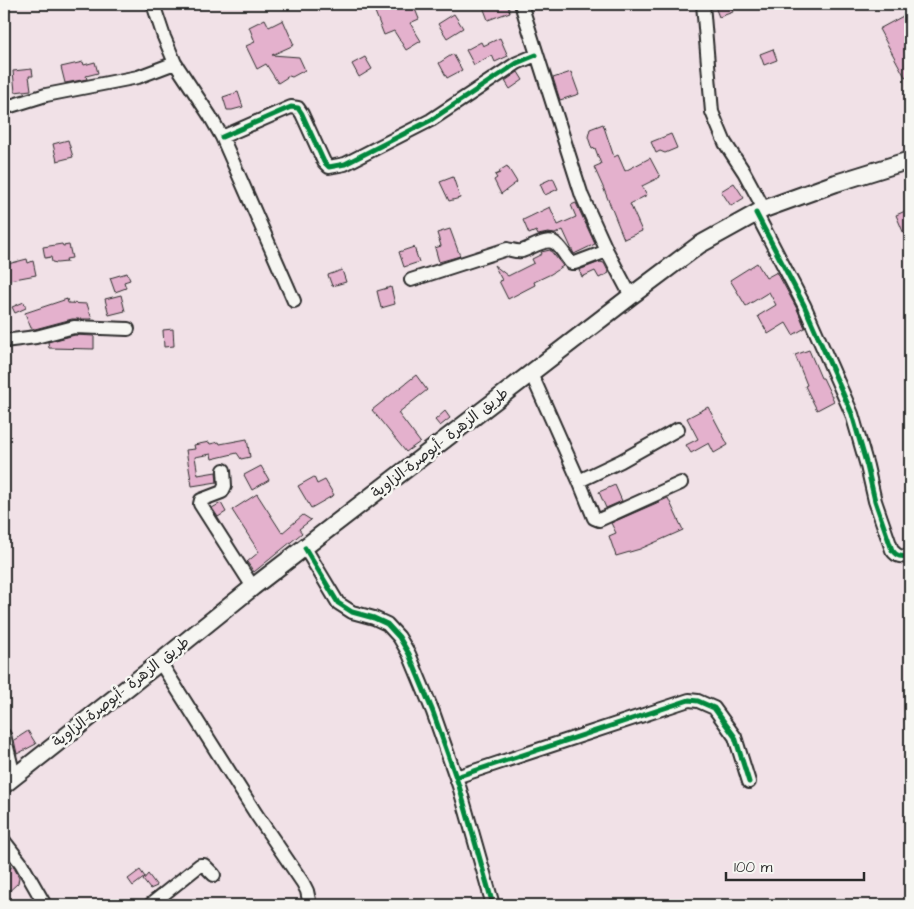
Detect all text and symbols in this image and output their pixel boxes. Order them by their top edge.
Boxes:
street label: طريق الزهرة -أبوصرة-الزاوية [367,383,513,503]
street label: طريق الزهرة -أبوصرة-الزاوية [48,632,194,752]
scale bar [726,849,864,881]
text: 100 m [734,857,773,878]

